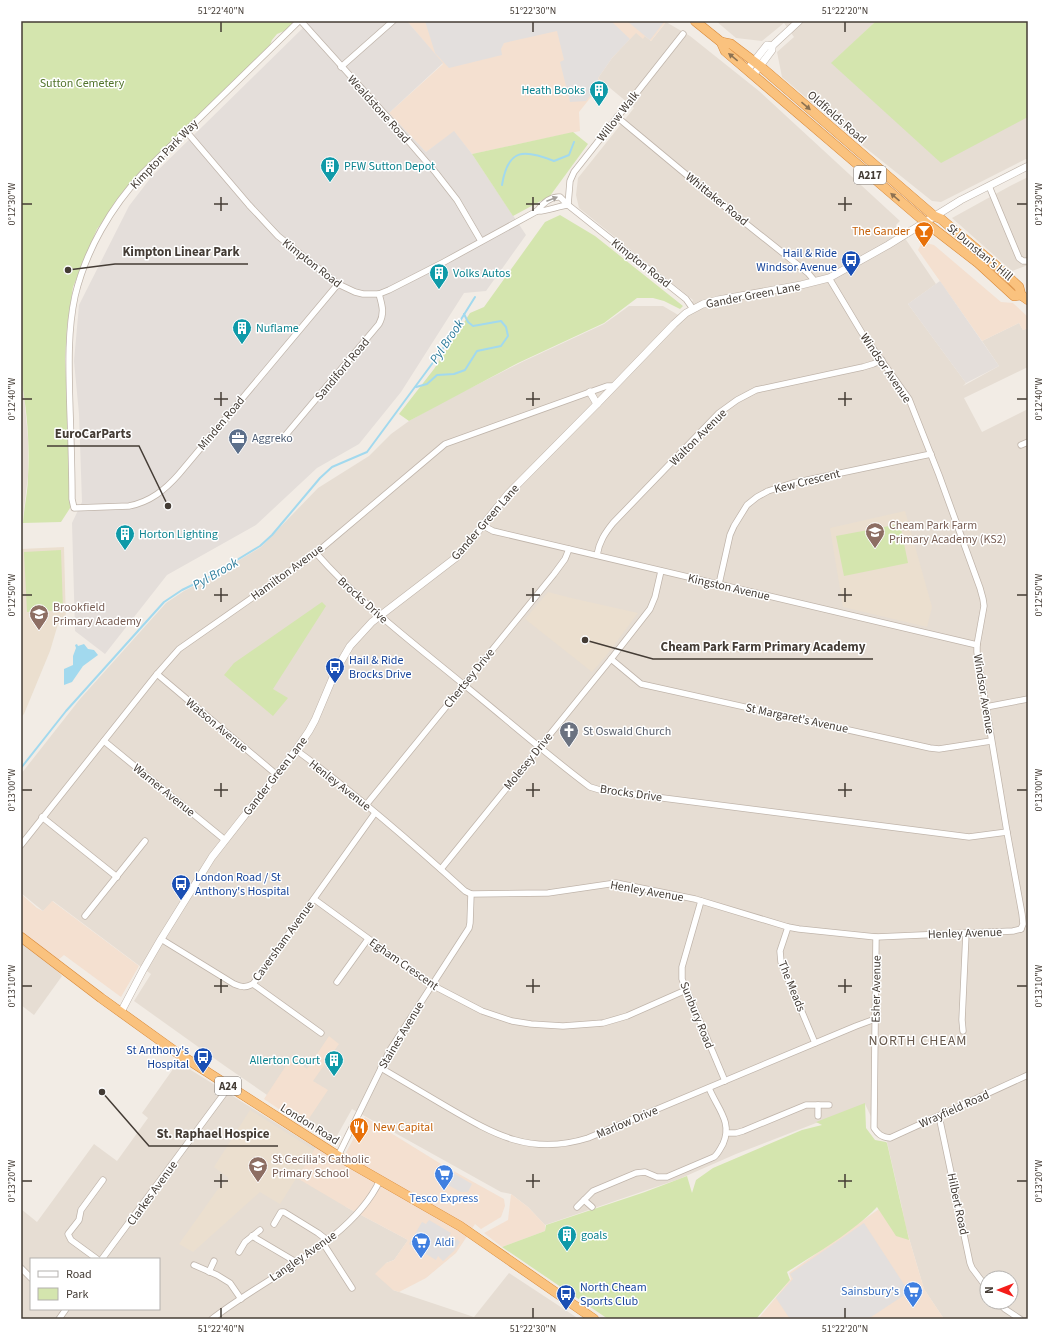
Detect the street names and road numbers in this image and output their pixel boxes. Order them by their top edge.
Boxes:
street label: Wealdstone Road [343,71,414,147]
street label: Willow Walk [593,87,644,145]
street label: Oldfields Road [804,87,870,148]
street label: Kimpton Park Way [127,115,202,193]
road number: A217 [854,166,886,184]
street label: Whittaker Road [682,169,752,230]
street label: St Dunstan's Hill [943,220,1016,285]
street label: Kimpton Road [278,235,345,292]
street label: Kimpton Road [607,235,674,292]
street label: Gander Green Lane [704,278,802,313]
street label: Windsor Avenue [856,330,915,407]
street label: Sandiford Road [311,334,374,404]
street label: Minden Road [194,393,249,454]
street label: Walton Avenue [666,405,731,470]
street label: Kew Crescent [772,465,842,498]
street label: Gander Green Lane [448,481,523,564]
street label: Hamilton Avenue [247,540,327,605]
street label: Kingston Avenue [686,570,772,605]
street label: Brocks Drive [334,573,392,628]
street label: Chertsey Drive [440,645,499,712]
street label: Windsor Avenue [969,653,998,735]
street label: Watson Avenue [182,694,251,757]
street label: St Margaret's Avenue [744,699,850,738]
street label: Molesey Drive [500,729,557,794]
street label: Gander Green Lane [239,733,312,819]
street label: Henley Avenue [305,756,374,815]
street label: Warner Avenue [129,760,198,821]
street label: Brocks Drive [599,781,663,806]
street label: Henley Avenue [609,877,685,906]
street label: Caversham Avenue [248,898,318,985]
street label: Henley Avenue [928,924,1003,943]
street label: Egham Crescent [366,934,442,995]
street label: Esher Avenue [867,955,886,1023]
street label: The Meads [774,958,809,1014]
street label: Sunbury Road [675,979,718,1051]
street label: Staines Avenue [375,998,428,1072]
road number: A24 [215,1077,241,1095]
street label: Wrayfield Road [916,1086,992,1133]
street label: London Road [277,1100,343,1149]
street label: Marlow Drive [594,1102,661,1143]
street label: Clarkes Avenue [123,1157,182,1229]
street label: Hilbert Road [943,1172,972,1237]
street label: Langley Avenue [266,1227,340,1286]

